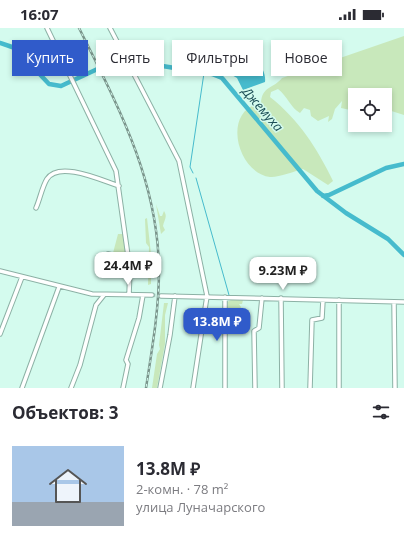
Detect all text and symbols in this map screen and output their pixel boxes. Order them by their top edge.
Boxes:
text: 16:07 [20,4,59,24]
chip: Купить [12,40,88,76]
chip: Снять [96,40,164,76]
chip: Фильтры [172,40,263,76]
chip: Новое [271,40,342,76]
water label: Джемуха [237,81,288,136]
map controls [348,88,392,132]
button: locate [348,88,392,132]
pin: 24.4M ₽ [91,252,165,286]
text: 24.4M ₽ [103,256,153,274]
pin: 9.23M ₽ [246,257,320,291]
text: 9.23M ₽ [258,261,308,279]
pin: 13.8M ₽ [180,308,254,342]
text: 13.8M ₽ [192,312,242,330]
text: Объектов: 3 [12,401,118,424]
icon: filters [370,401,392,423]
text: 13.8M ₽ [136,457,200,480]
icon: home [44,462,92,510]
text: 2-комн. · 78 m² [136,480,228,498]
text: улица Луначарского [136,498,265,516]

